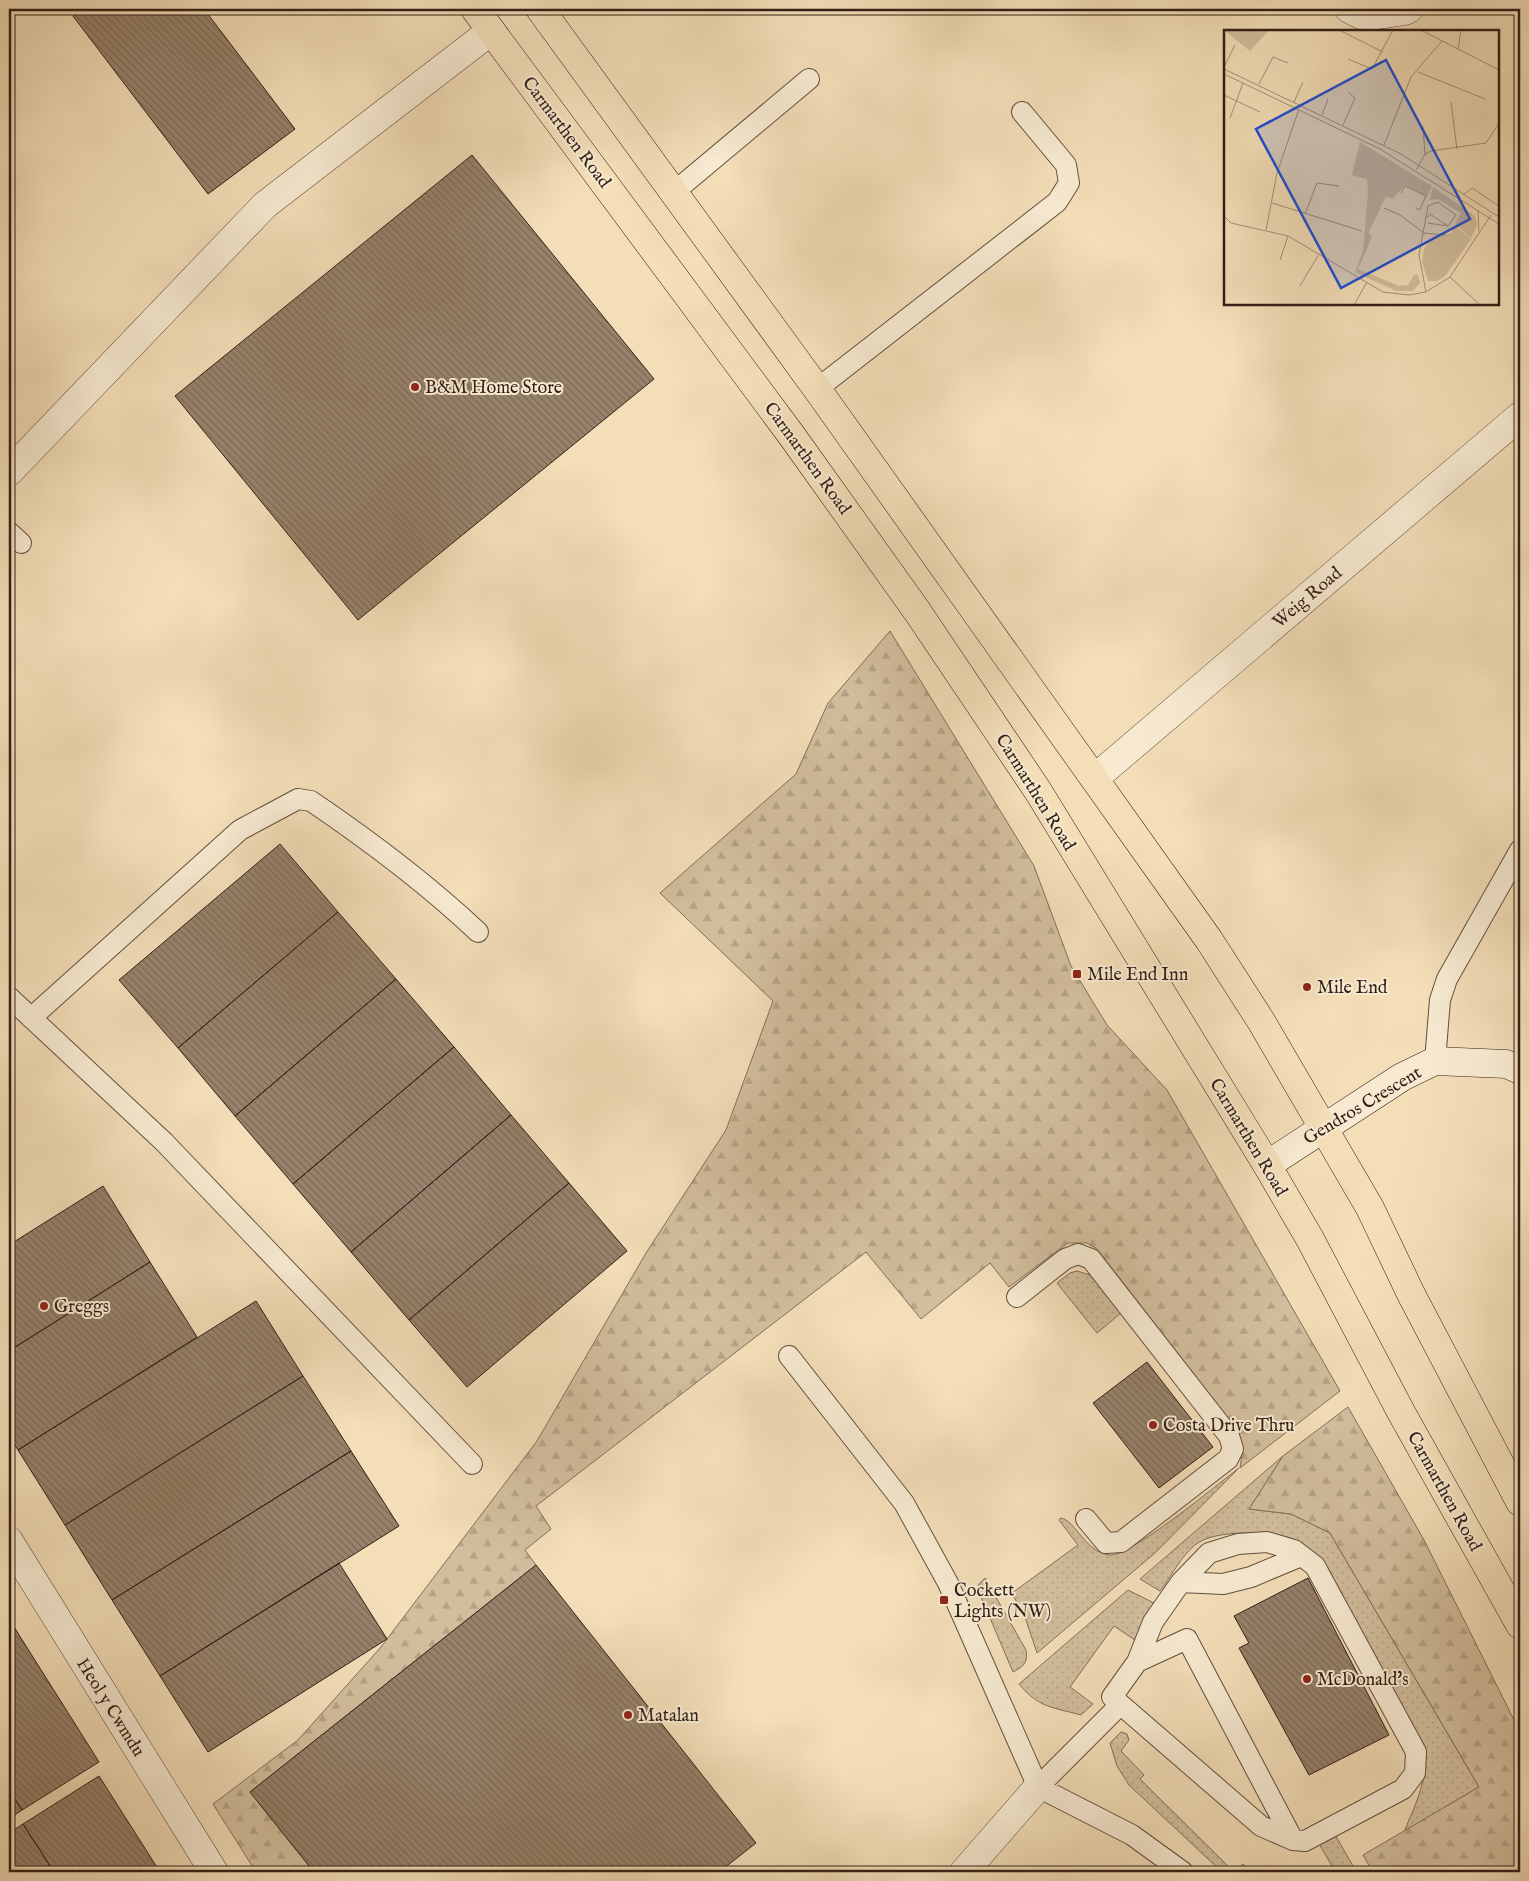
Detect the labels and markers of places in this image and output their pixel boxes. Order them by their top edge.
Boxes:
place label: B&M Home Store [425,377,562,400]
marker: B&M Home Store [409,381,421,393]
place label: Mile End Inn [1087,964,1189,987]
marker: Mile End Inn [1071,968,1083,980]
place label: Mile End [1317,977,1388,1000]
marker: Mile End [1301,981,1313,993]
place label: Greggs [54,1296,109,1319]
marker: Greggs [38,1300,50,1312]
place label: Costa Drive Thru [1163,1415,1294,1438]
marker: Costa Drive Thru [1147,1419,1159,1431]
place label: Cockett Lights (NW) [954,1580,1051,1624]
marker: Cockett Lights (NW) [938,1594,950,1606]
place label: McDonald's [1317,1669,1409,1692]
marker: McDonald's [1301,1673,1313,1685]
place label: Matalan [638,1705,699,1728]
marker: Matalan [622,1709,634,1721]

